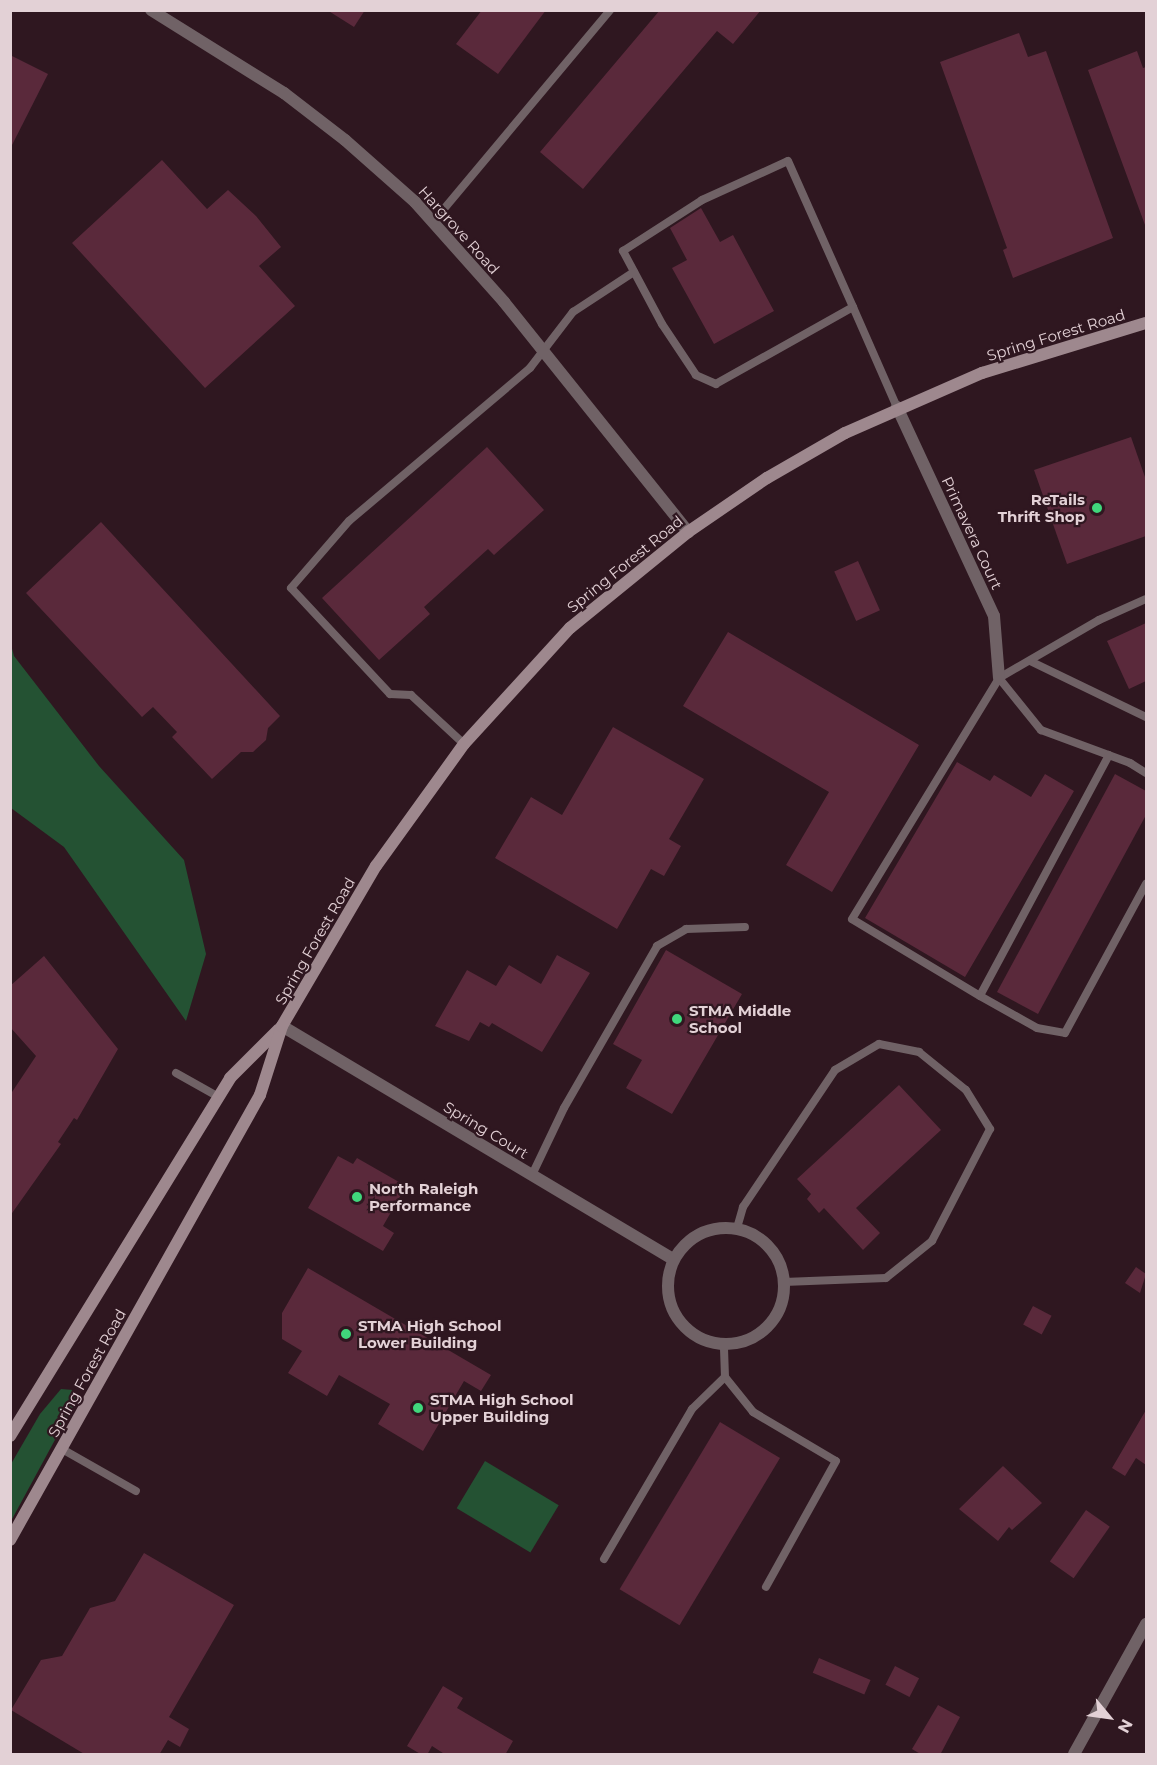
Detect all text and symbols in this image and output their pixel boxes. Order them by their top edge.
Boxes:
street label: Hargrove Road [415,182,503,278]
street label: Spring Forest Road [985,305,1127,365]
street label: Primavera Court [938,474,1006,592]
place label: ReTails Thrift Shop [998,490,1085,525]
marker: ReTails Thrift Shop [1090,501,1104,515]
street label: Spring Forest Road [563,512,687,616]
street label: Spring Forest Road [271,874,359,1008]
place label: STMA Middle School [689,1001,791,1036]
marker: STMA Middle School [670,1012,684,1026]
street label: Spring Court [440,1098,532,1162]
place label: North Raleigh Performance [369,1179,478,1214]
marker: North Raleigh Performance [350,1190,364,1204]
street label: Spring Forest Road [44,1306,130,1440]
place label: STMA High School Lower Building [358,1316,501,1351]
marker: STMA High School Lower Building [339,1327,353,1341]
place label: STMA High School Upper Building [430,1390,573,1425]
marker: STMA High School Upper Building [411,1401,425,1415]
north arrow [1079,1687,1139,1747]
text: N [1114,1716,1137,1736]

